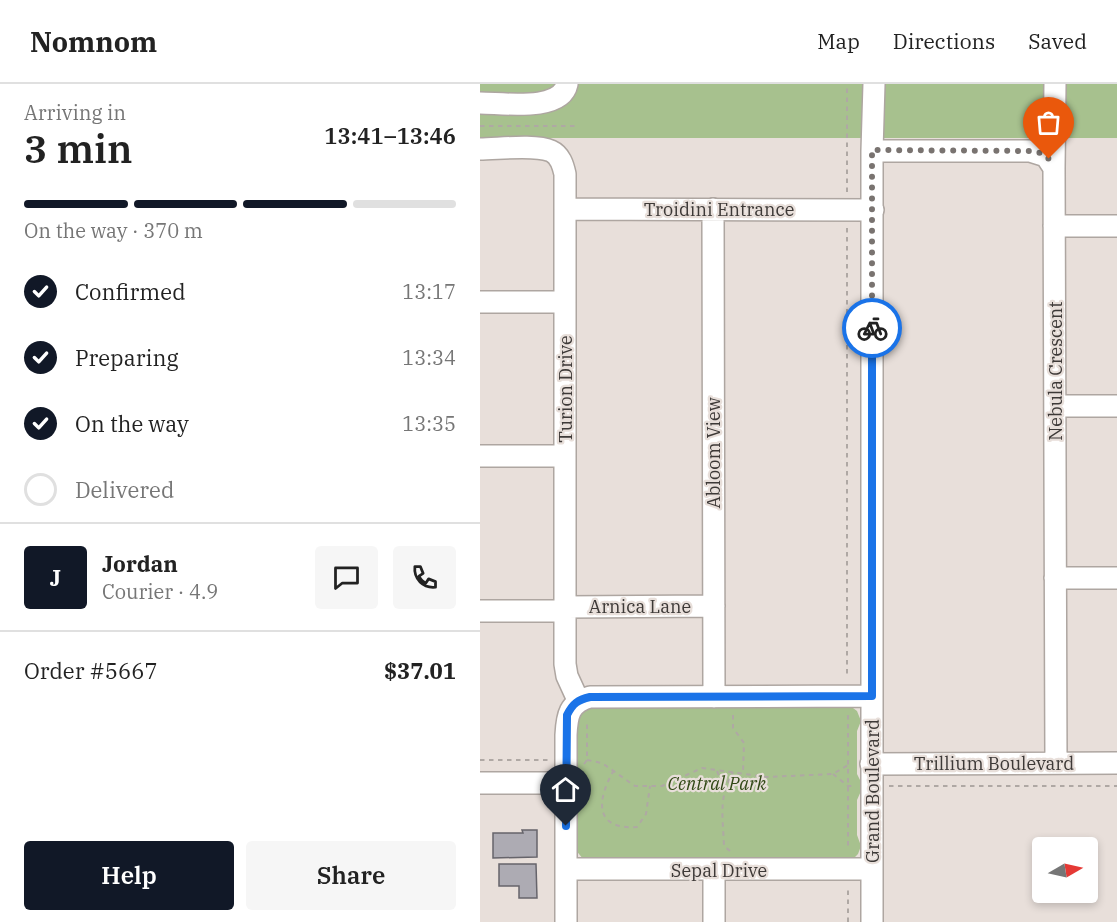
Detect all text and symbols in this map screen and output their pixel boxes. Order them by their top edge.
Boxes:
text: Nomnom [30,23,157,60]
text: Map [817,27,860,55]
text: Directions [893,27,995,55]
text: Saved [1028,27,1087,55]
pin [1023,97,1074,159]
text: Arriving in [24,99,126,126]
icon: bag [1032,106,1065,139]
text: 13:41–13:46 [324,121,456,150]
text: 3 min [24,123,132,174]
street label: Troidini Entrance [644,198,794,221]
text: On the way · 370 m [24,217,203,244]
icon: check [24,275,57,308]
text: Confirmed [75,277,186,306]
text: 13:17 [402,278,456,305]
courier [842,298,902,358]
street label: Nebula Crescent [1044,301,1067,441]
icon: bike [856,312,889,345]
street label: Turion Drive [554,335,577,443]
icon: check [24,341,57,374]
text: Preparing [75,343,179,372]
text: 13:34 [402,344,456,371]
street label: Abloom View [702,397,725,509]
icon: check [24,407,57,440]
text: On the way [75,409,189,438]
text: 13:35 [402,410,456,437]
text: Delivered [75,475,174,504]
button: chat [315,546,378,609]
button: phone [393,546,456,609]
text: Jordan [102,549,178,578]
text: J [50,563,61,592]
text: Courier · 4.9 [102,578,218,605]
street label: Arnica Lane [589,595,691,618]
text: Order #5667 [24,656,158,685]
text: $37.01 [384,656,456,685]
street label: Grand Boulevard [861,719,884,863]
street label: Trillium Boulevard [914,752,1074,775]
pin [540,764,591,826]
park label: Central Park [668,772,767,795]
icon: home [549,773,582,806]
north arrow [1032,837,1098,903]
map controls [1032,837,1098,903]
button: Help [24,841,234,910]
button: Share [246,841,456,910]
street label: Sepal Drive [671,859,767,882]

